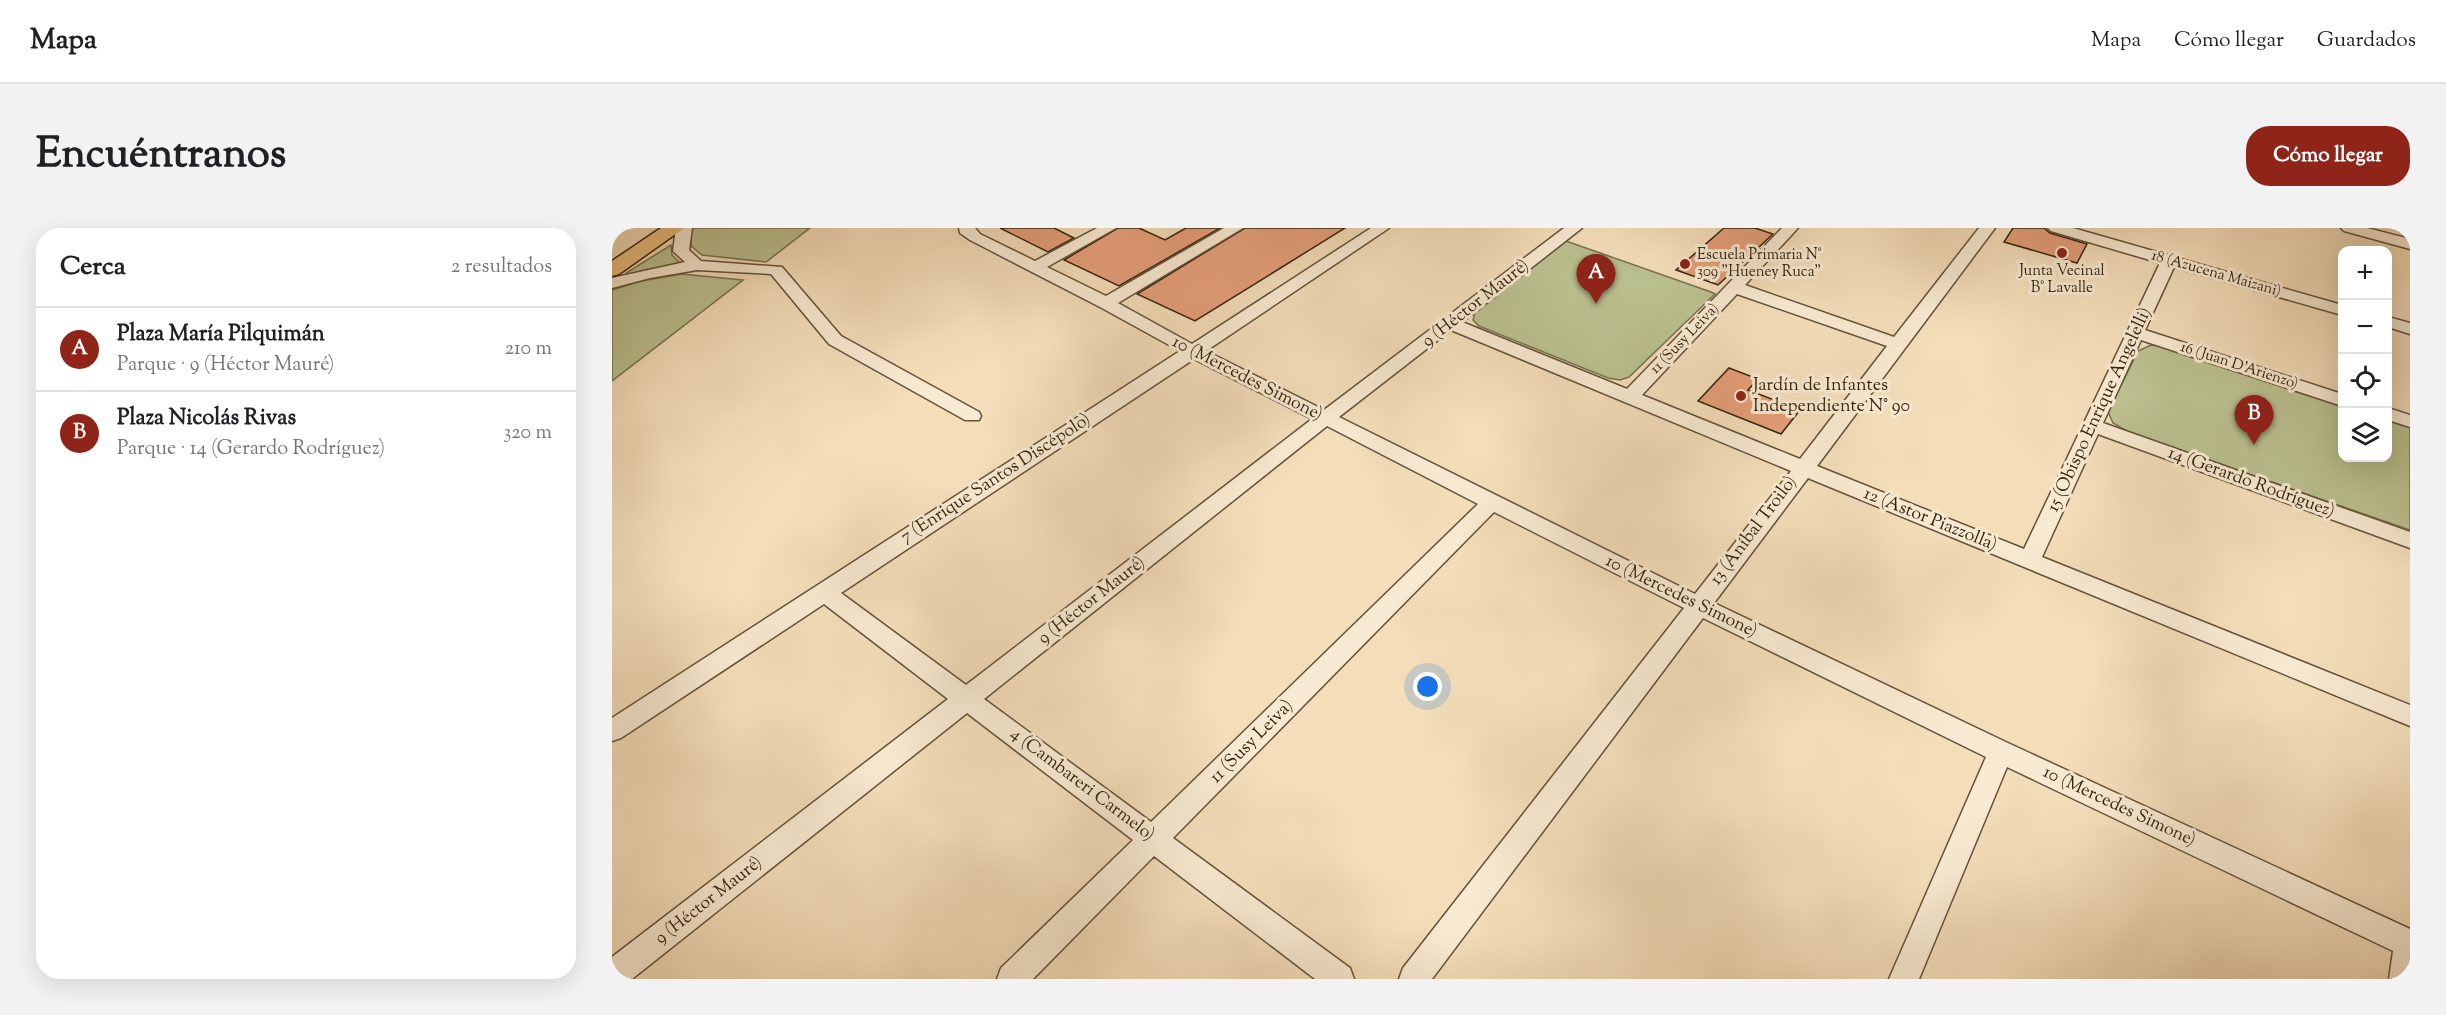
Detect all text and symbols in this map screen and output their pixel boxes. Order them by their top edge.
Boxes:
text: Mapa [30,21,97,61]
text: Mapa [2091,26,2141,56]
text: Cómo llegar [2174,26,2284,56]
text: Guardados [2317,26,2416,56]
text: Encuéntranos [36,126,286,186]
button: Cómo llegar [2246,126,2410,186]
place label: Escuela Primaria N° 309 "Hueney Ruca" [1697,245,1822,283]
street label: 18 (Azucena Maizani) [2149,245,2283,303]
marker: Junta Vecinal B° Lavalle [2055,246,2069,260]
map controls [2338,246,2392,462]
button: + [2338,246,2392,300]
text: Cerca [60,249,126,286]
text: 2 resultados [451,253,552,282]
street label: 9 (Héctor Mauré) [1417,254,1535,354]
pin: A [1576,254,1616,304]
marker: Escuela Primaria N° 309 "Hueney Ruca" [1678,257,1692,271]
place label: Junta Vecinal B° Lavalle [2018,261,2105,299]
street label: 11 (Susy Leiva) [1646,299,1724,379]
button: − [2338,300,2392,354]
street label: 15 (Obispo Enrique Angelelli) [2041,303,2159,517]
text: Plaza María Pilquimán [117,319,325,351]
street label: 10 (Mercedes Simone) [1167,330,1327,428]
text: A [71,335,88,364]
text: 210 m [505,335,552,364]
street label: 16 (Juan D'Arienzo) [2177,337,2301,395]
text: Parque · 9 (Héctor Mauré) [117,351,334,380]
button: locate [2338,354,2392,408]
place label: Jardín de Infantes Independiente N° 90 [1752,373,1910,420]
marker: Jardín de Infantes Independiente N° 90 [1734,389,1748,403]
pin: B [2234,396,2274,445]
text: Plaza Nicolás Rivas [117,403,296,435]
street label: 7 (Enrique Santos Discépolo) [896,408,1096,550]
button: layers [2338,408,2392,462]
text: B [73,419,86,448]
text: 320 m [503,419,552,448]
text: Parque · 14 (Gerardo Rodríguez) [117,435,385,464]
street label: 14 (Gerardo Rodríguez) [2164,441,2338,525]
street label: 13 (Aníbal Troilo) [1704,471,1804,591]
street label: 12 (Astor Piazzolla) [1859,481,2001,559]
street label: 10 (Mercedes Simone) [1601,549,1761,645]
street label: 9 (Héctor Mauré) [1033,551,1151,651]
your location [1413,672,1442,701]
street label: 11 (Susy Leiva) [1204,694,1300,790]
street label: 4 (Cambareri Carmelo) [1004,722,1160,848]
street label: 10 (Mercedes Simone) [2038,760,2200,854]
street label: 9 (Héctor Mauré) [650,851,768,951]

